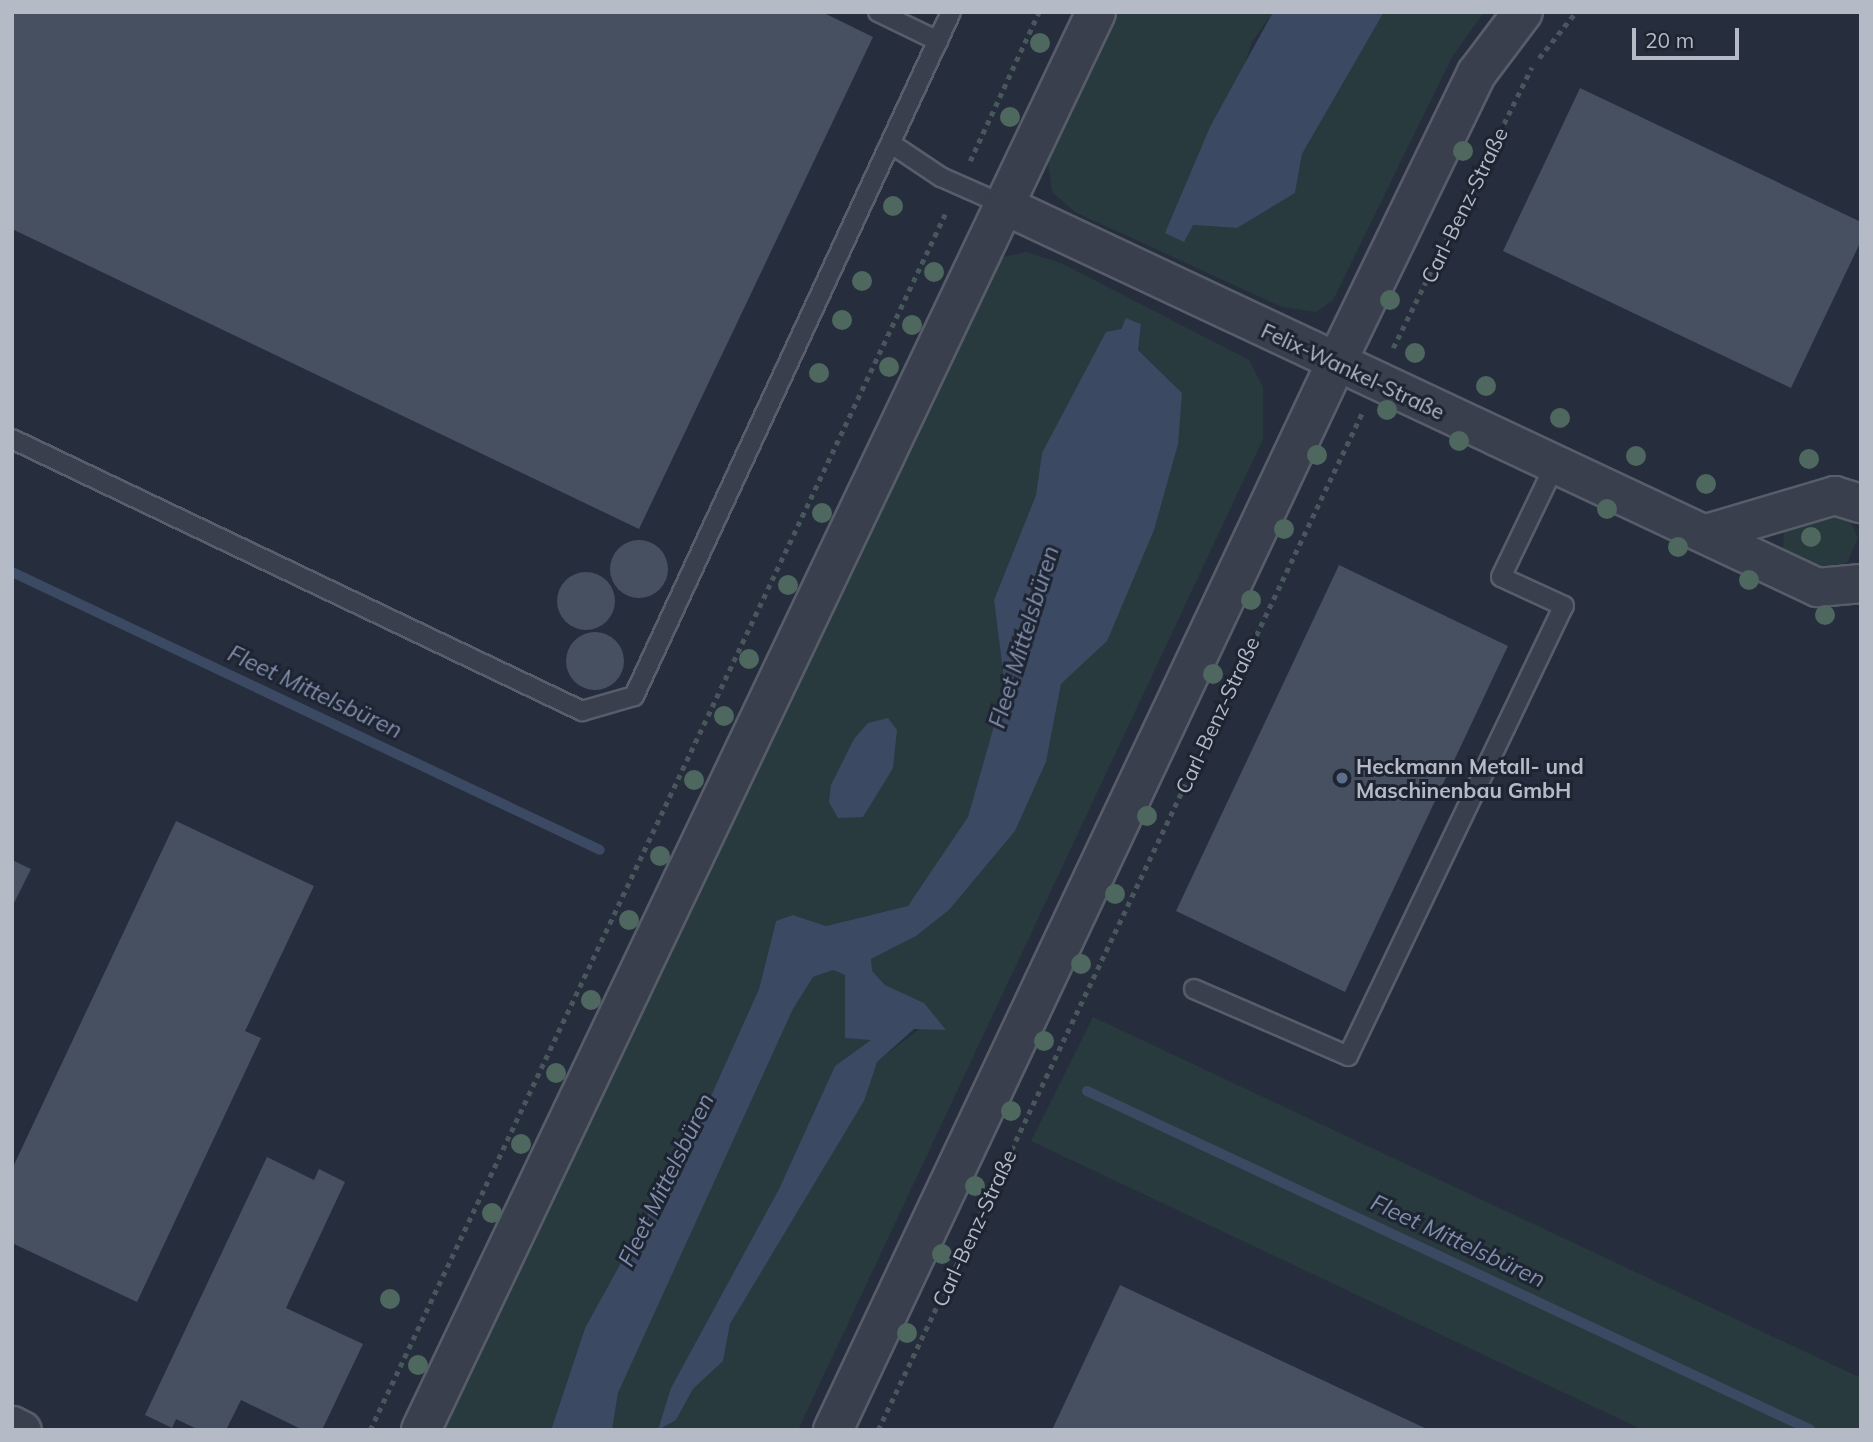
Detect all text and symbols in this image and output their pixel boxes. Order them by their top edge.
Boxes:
scale bar [1635,14,1742,58]
text: 20 m [1645,27,1694,53]
street label: Carl-Benz-Straße [1415,123,1513,287]
street label: Felix-Wankel-Straße [1257,317,1449,425]
water label: Fleet Mittelsbüren [983,543,1065,731]
street label: Carl-Benz-Straße [1170,633,1264,797]
water label: Fleet Mittelsbüren [224,640,406,744]
place label: Heckmann Metall- und Maschinenbau GmbH [1356,753,1584,803]
marker: Heckmann Metall- und Maschinenbau GmbH [1334,770,1350,786]
water label: Fleet Mittelsbüren [612,1089,720,1271]
street label: Carl-Benz-Straße [927,1146,1021,1310]
water label: Fleet Mittelsbüren [1367,1189,1549,1293]

